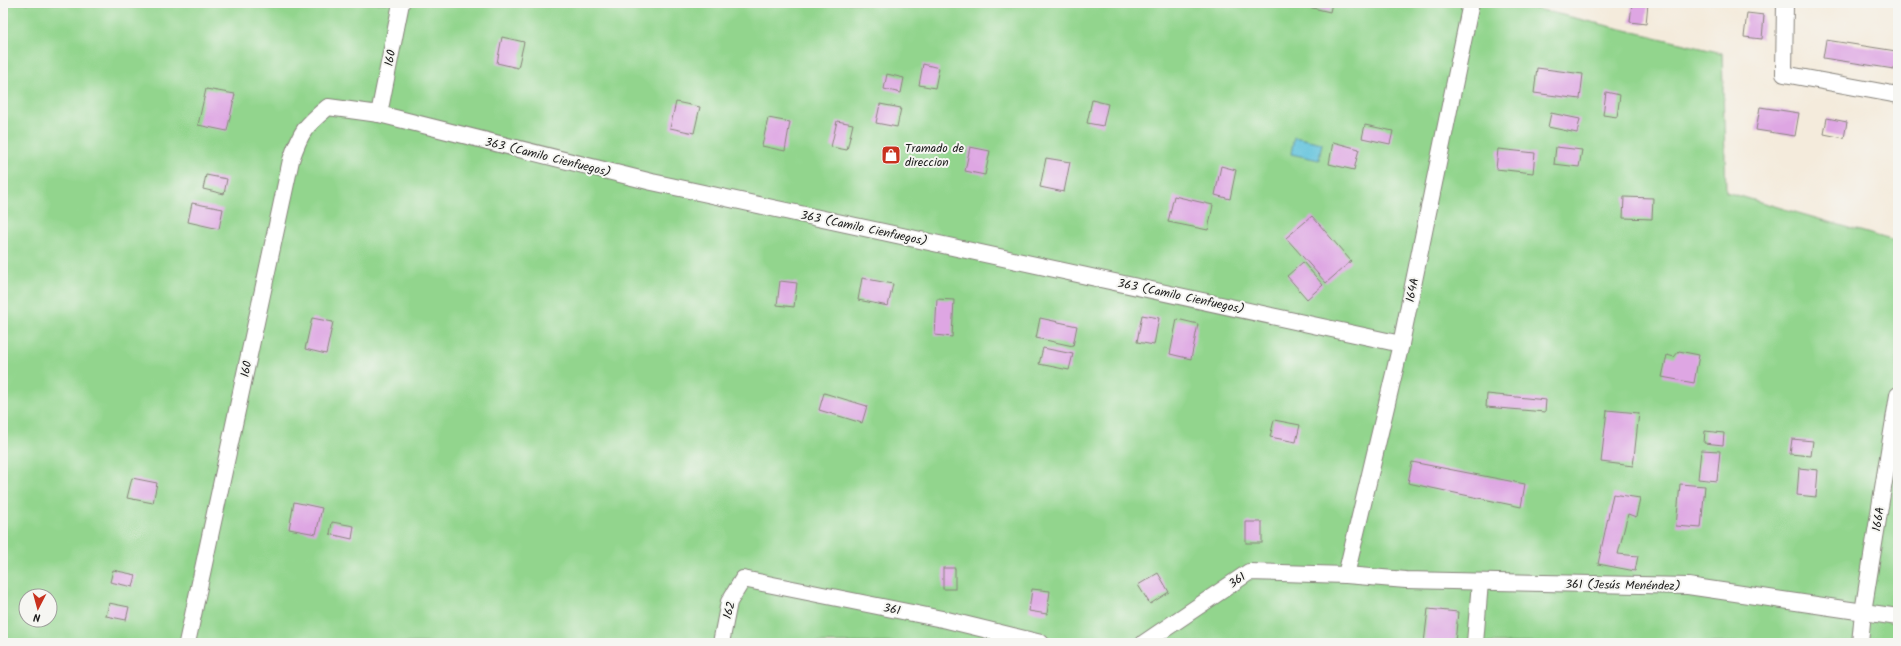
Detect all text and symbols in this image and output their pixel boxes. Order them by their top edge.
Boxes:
street label: 160 [380,48,401,68]
street label: 363 (Camilo Cienfuegos) [483,133,613,182]
place label: Tramado de direccion [905,139,964,172]
shop icon: Tramado de direccion [880,144,902,166]
street label: 363 (Camilo Cienfuegos) [799,206,929,251]
street label: 363 (Camilo Cienfuegos) [1116,274,1246,319]
street label: 164A [1401,276,1424,304]
street label: 160 [235,359,257,379]
street label: 166A [1867,506,1890,533]
street label: 361 [1225,568,1250,593]
street label: 361 (Jesús Menéndez) [1565,575,1681,596]
north arrow [18,588,58,628]
street label: 162 [718,599,741,621]
street label: 361 [882,599,902,621]
text: N [33,608,41,626]

